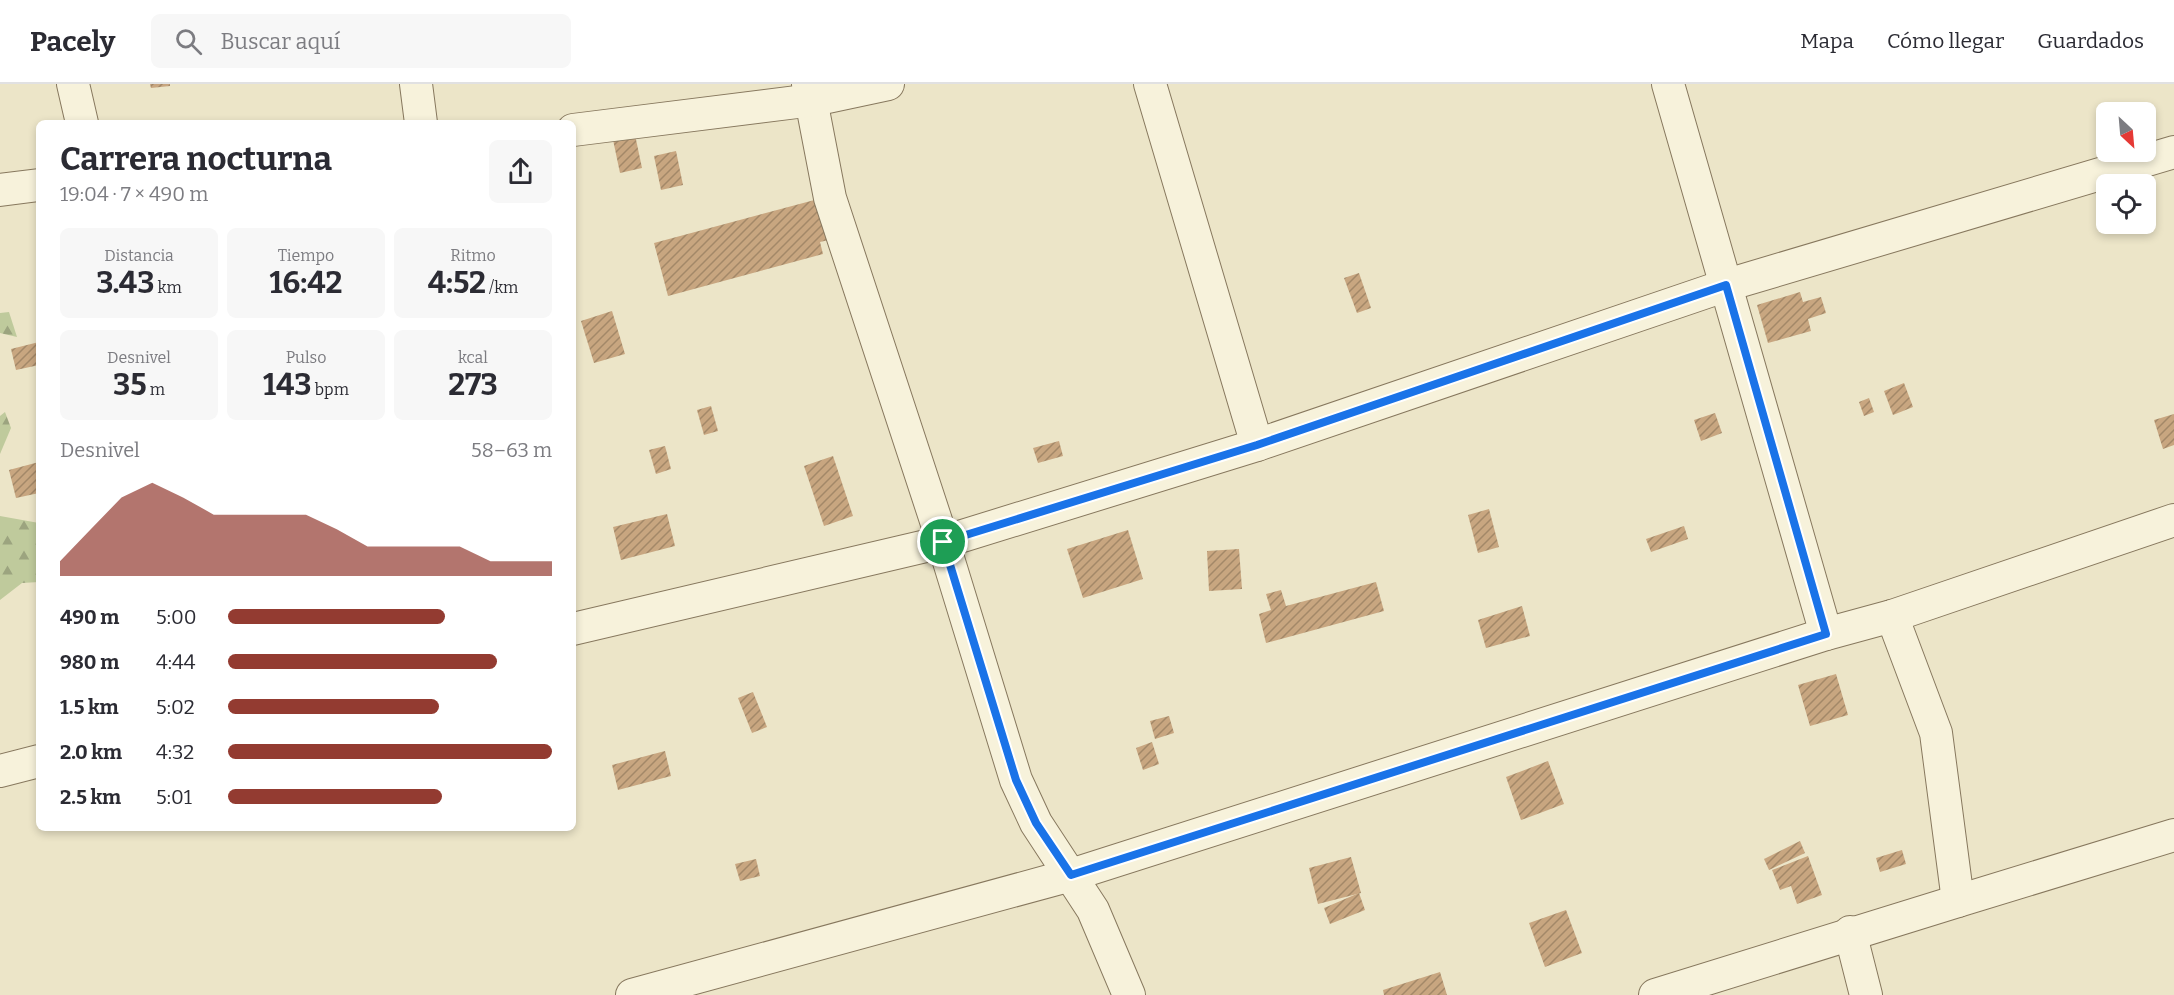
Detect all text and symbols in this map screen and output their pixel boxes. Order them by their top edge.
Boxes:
search box [151,14,571,68]
text: Pacely [30,25,115,58]
icon: search [172,25,205,58]
text: Buscar aquí [220,28,340,55]
text: Mapa [1800,28,1854,54]
text: Cómo llegar [1887,28,2004,54]
text: Guardados [2037,28,2144,54]
north arrow [2096,102,2156,162]
map controls [2096,102,2156,234]
text: Carrera nocturna [60,139,332,179]
button: share [489,140,552,203]
button: locate [2096,174,2156,234]
text: 19:04 · 7 × 490 m [60,182,208,206]
text: Distancia [104,246,174,265]
text: Tiempo [278,246,334,265]
text: Ritmo [450,246,496,265]
text: 3.43 [96,265,154,301]
text: 16:42 [270,265,342,301]
text: 4:52 [428,265,486,301]
text: km [154,278,182,297]
text: /km [486,278,518,297]
text: Desnivel [107,348,171,367]
text: Pulso [286,348,326,367]
text: kcal [458,348,488,367]
text: 35 [113,367,147,403]
text: 143 [263,367,312,403]
text: 273 [448,367,498,403]
text: m [147,380,165,399]
text: bpm [312,380,349,399]
text: Desnivel [60,438,140,462]
text: 58–63 m [471,438,552,462]
pin [917,516,968,567]
icon: arrive [926,525,959,558]
text: 490 m [60,605,119,629]
text: 5:00 [156,605,197,629]
text: 980 m [60,650,119,674]
text: 4:44 [156,650,195,674]
text: 1.5 km [60,695,119,719]
text: 5:02 [156,695,195,719]
text: 2.0 km [60,740,122,764]
text: 4:32 [156,740,194,764]
text: 2.5 km [60,785,121,809]
text: 5:01 [156,785,192,809]

